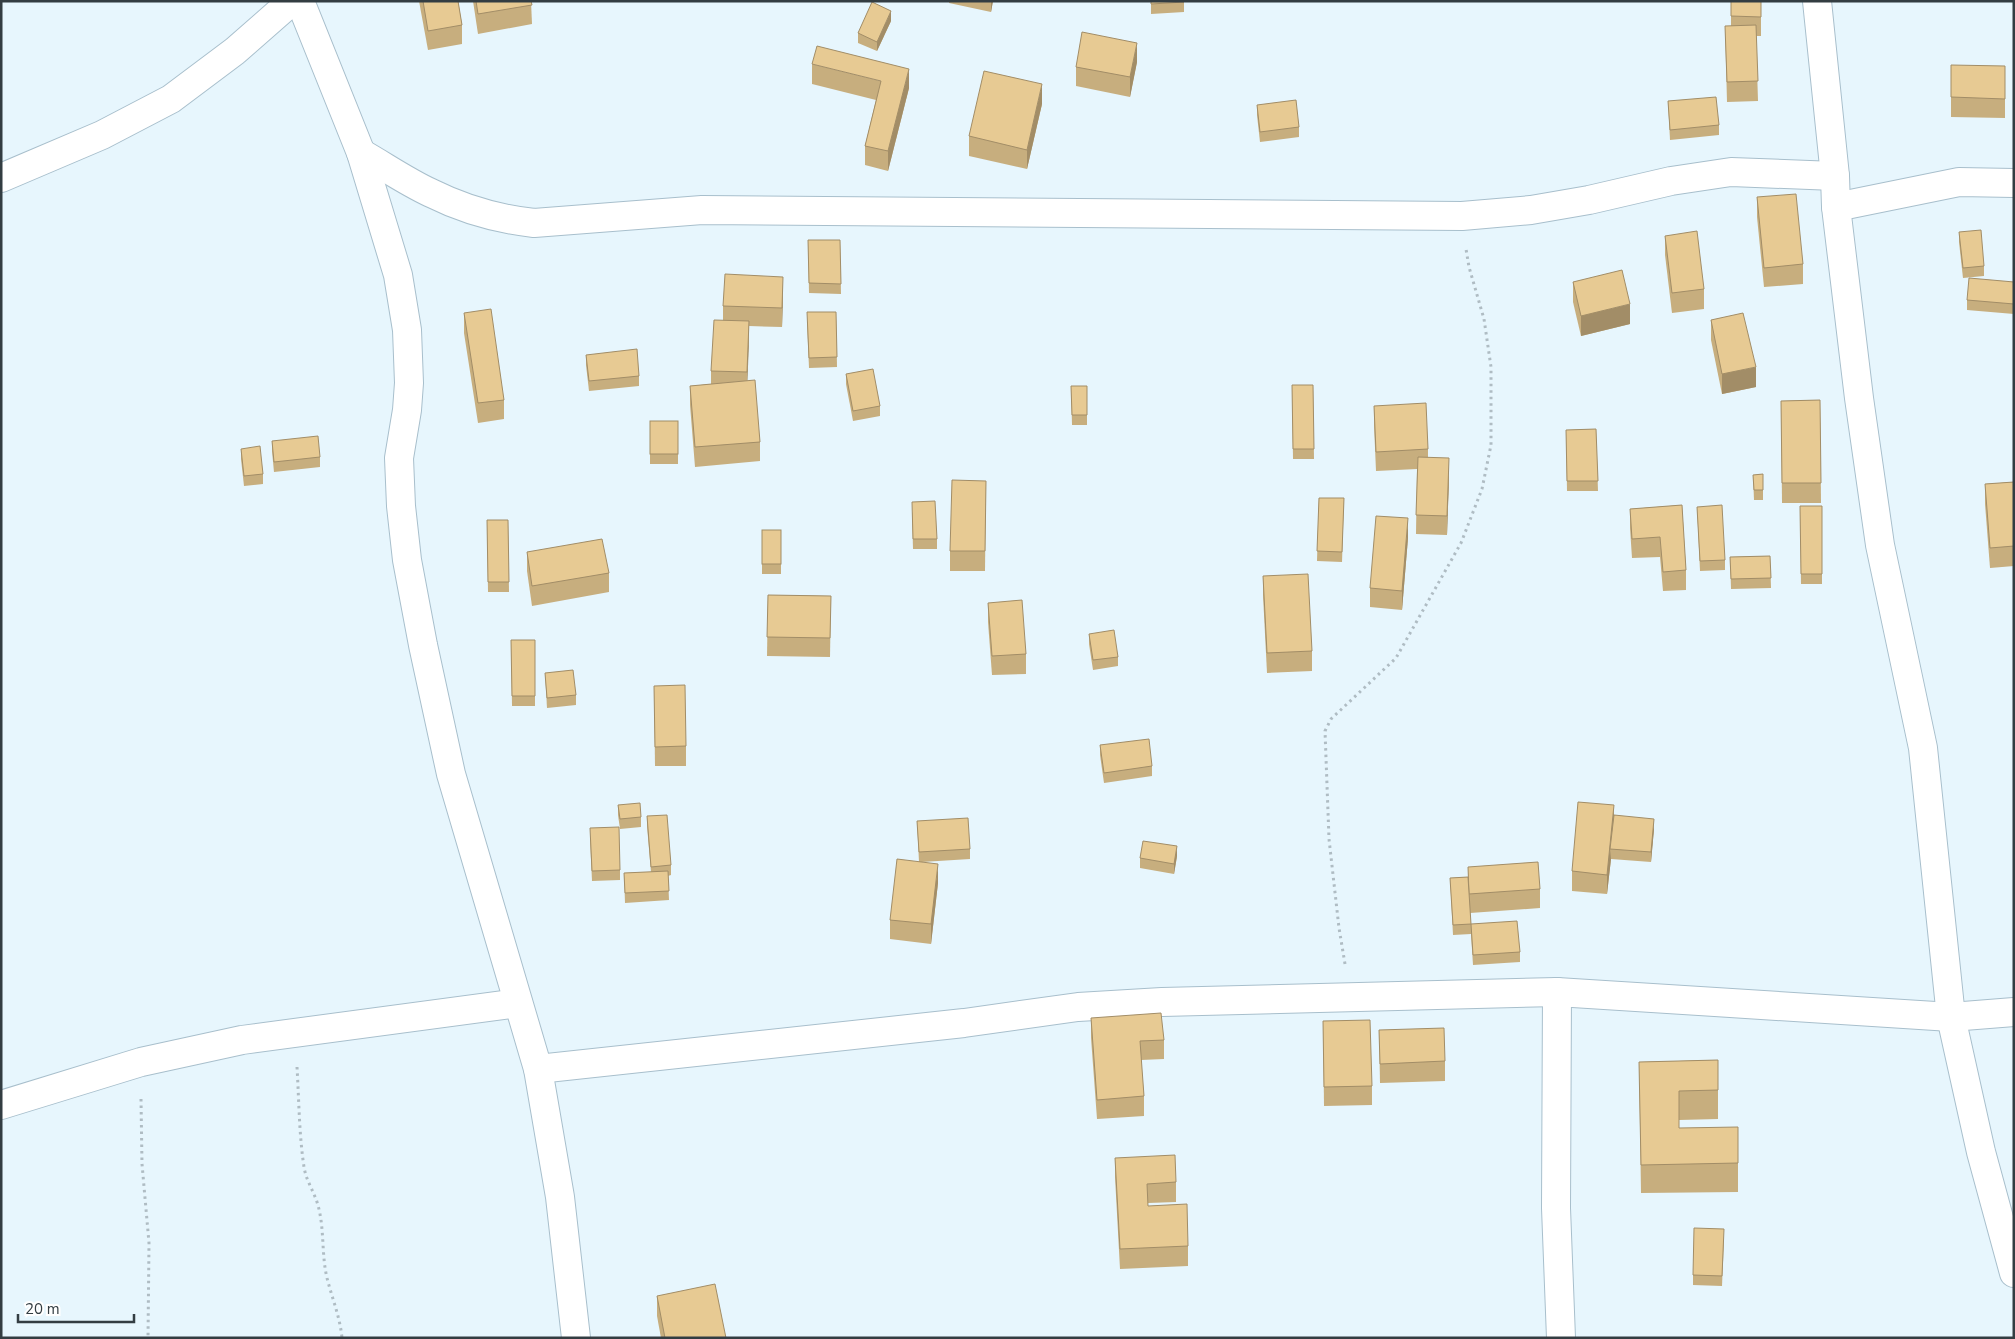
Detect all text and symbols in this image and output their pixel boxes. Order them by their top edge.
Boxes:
scale bar [18,1292,134,1324]
text: 20 m [25,1299,60,1319]

